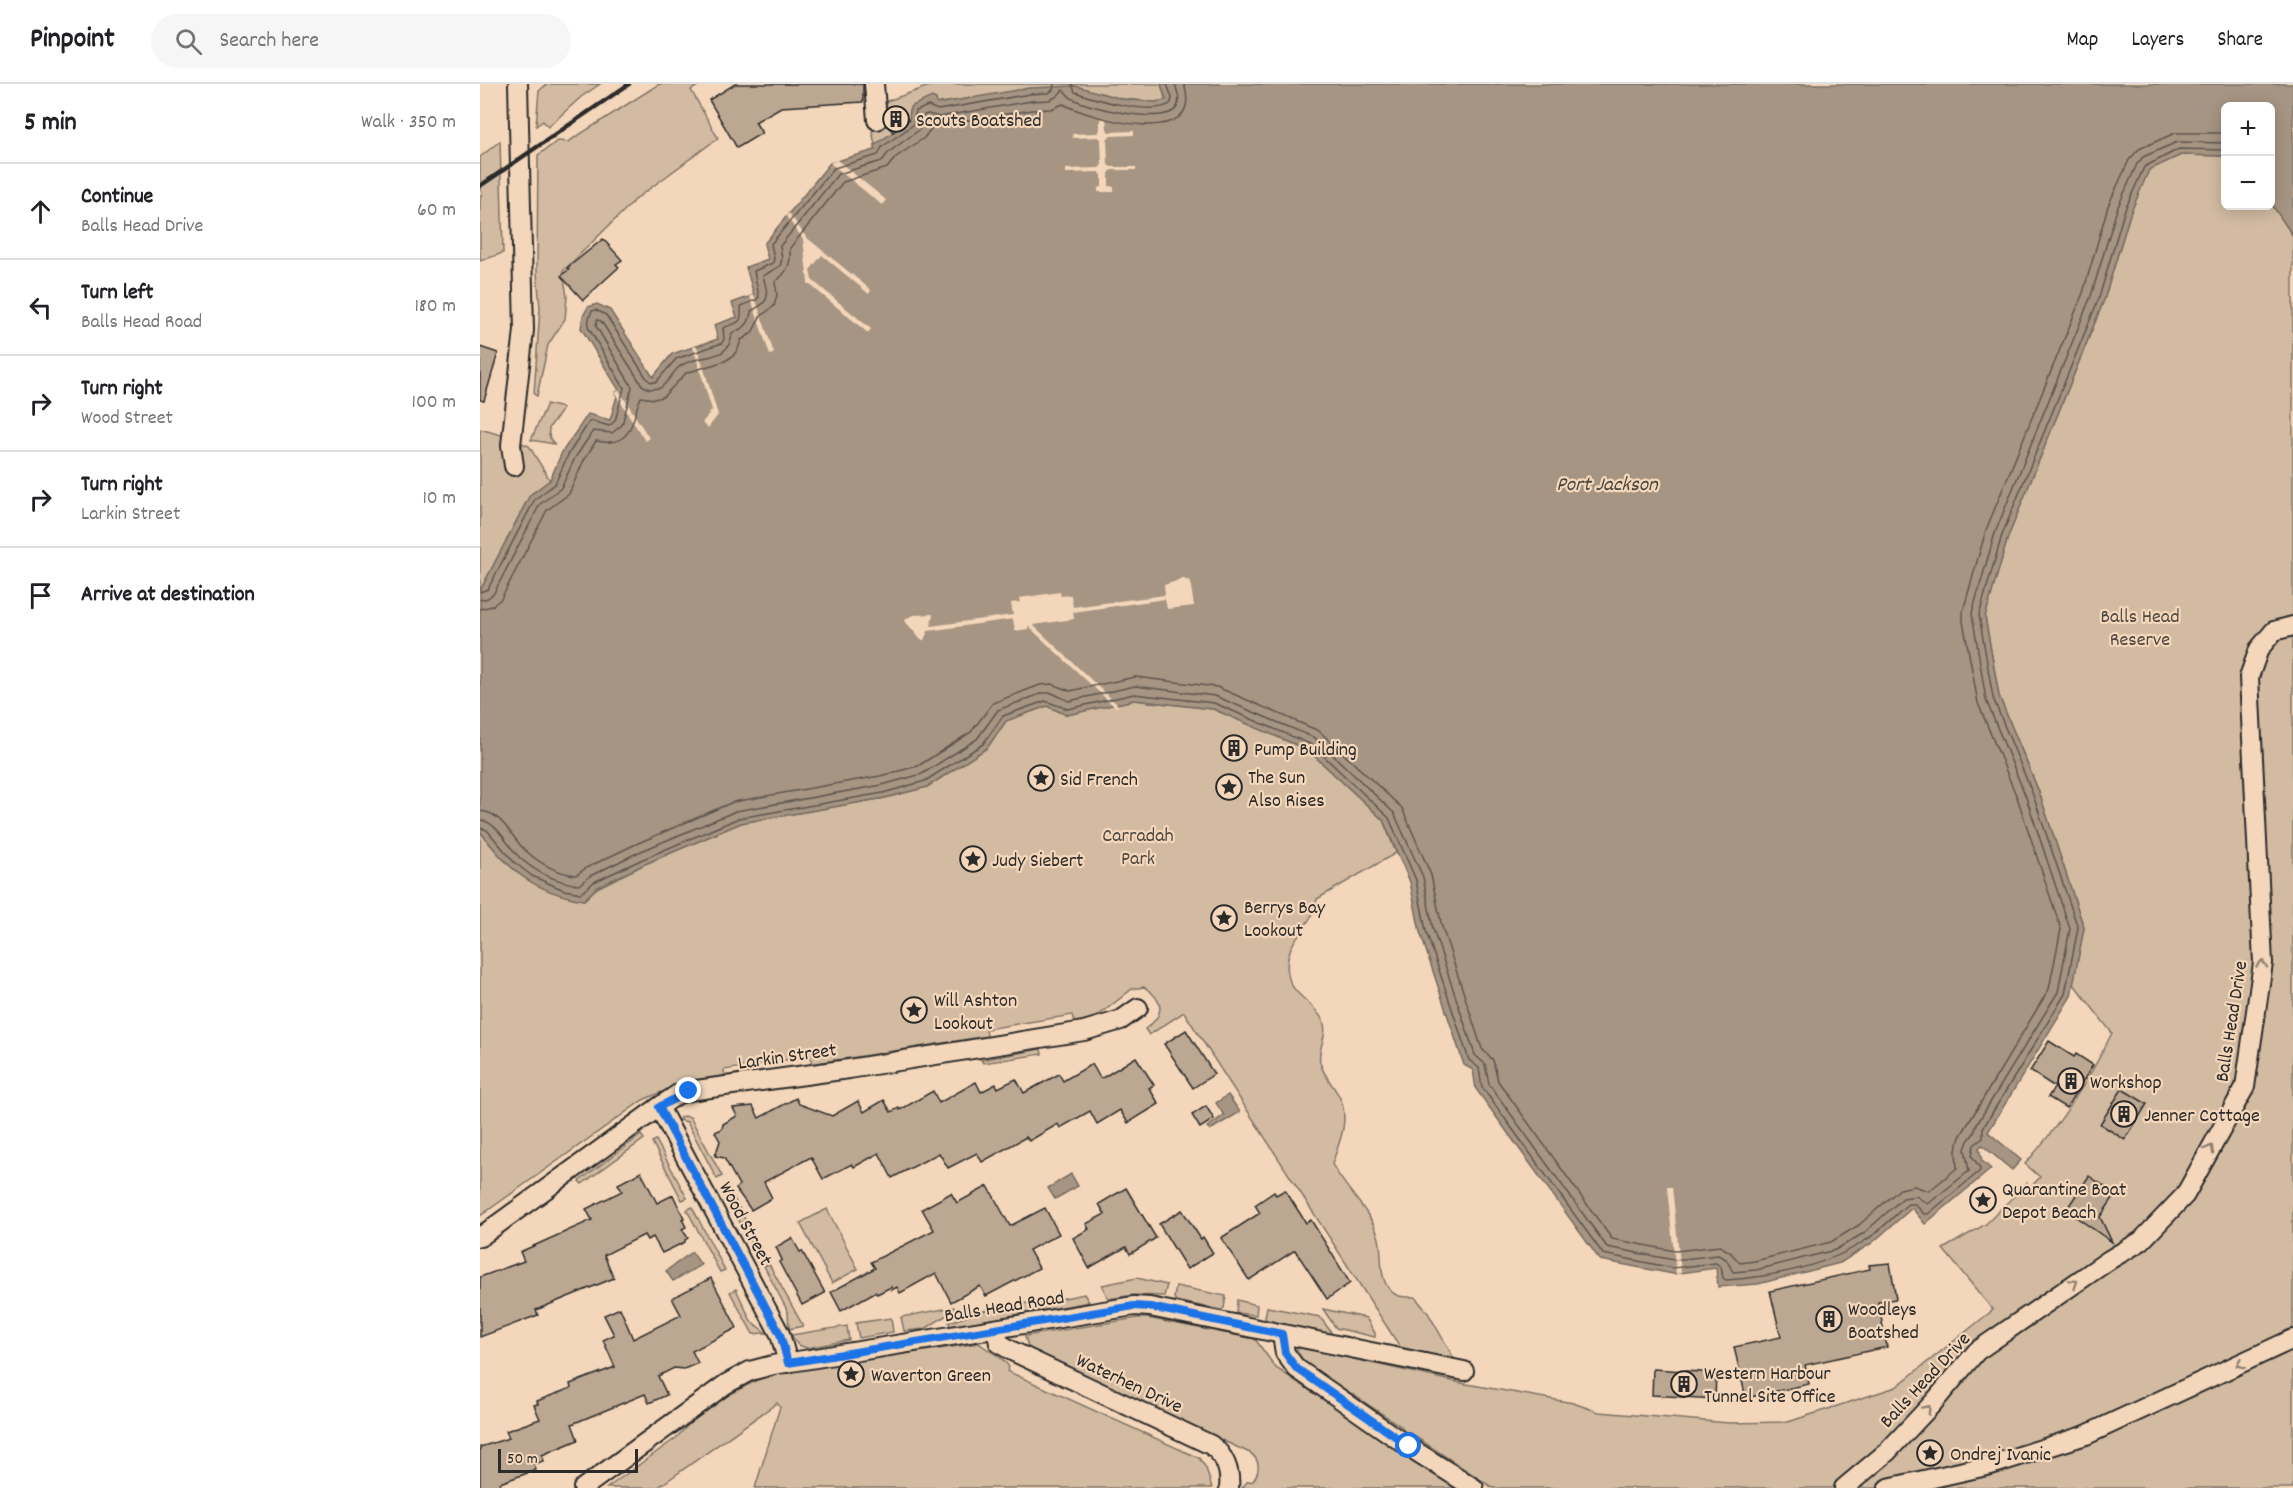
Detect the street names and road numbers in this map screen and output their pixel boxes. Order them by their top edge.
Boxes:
street label: Balls Head Drive [2210,959,2256,1084]
street label: Larkin Street [736,1037,839,1079]
street label: Wood Street [710,1177,778,1272]
street label: Balls Head Road [942,1285,1066,1331]
street label: Balls Head Drive [1874,1327,1978,1435]
street label: Waterhen Drive [1071,1348,1187,1422]

